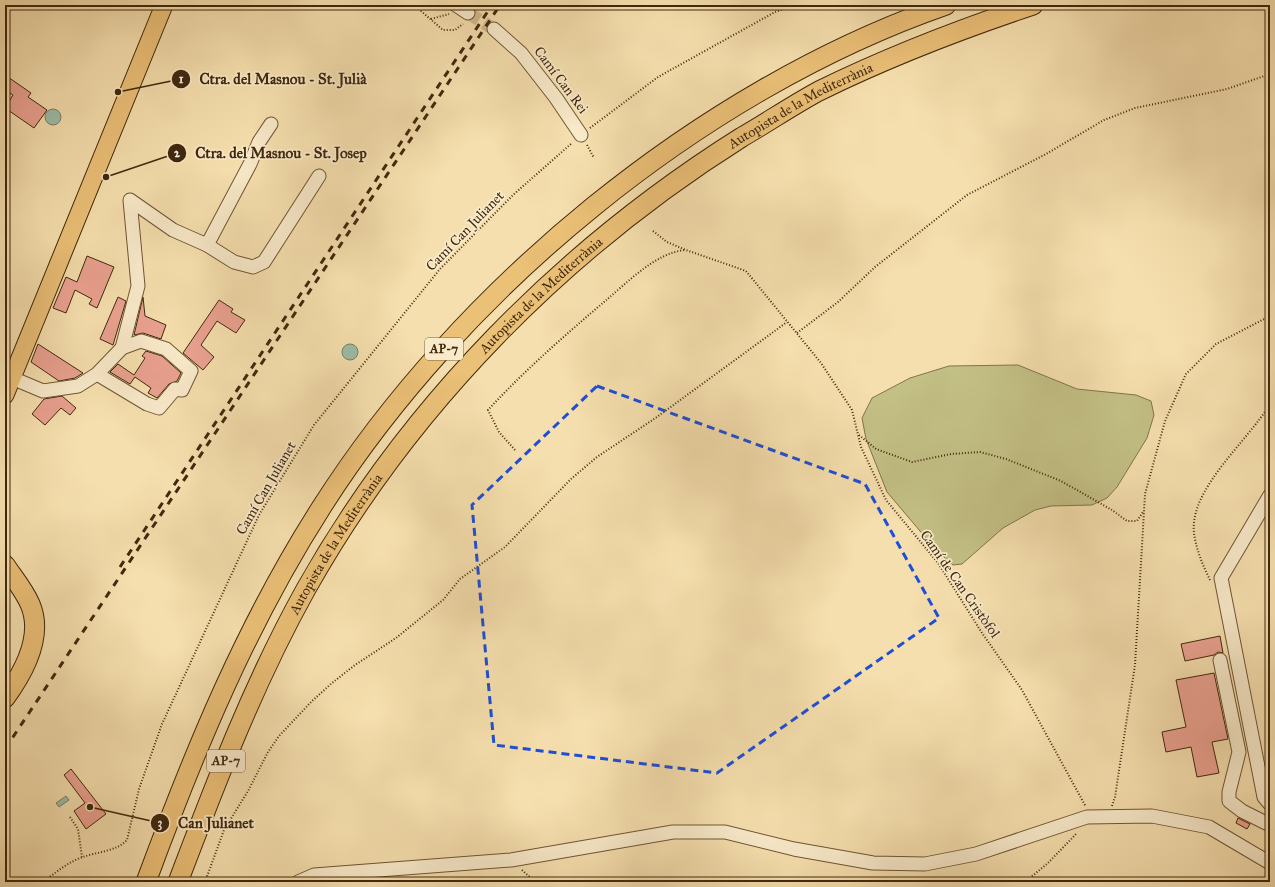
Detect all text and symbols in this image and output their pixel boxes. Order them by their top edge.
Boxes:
street label: Camí Can Rei [530,43,592,117]
street label: Autopista de la Mediterrània [724,59,875,153]
callout: Ctra. del Masnou - St. Julià [171,65,374,92]
text: Ctra. del Masnou - St. Julià [199,70,367,89]
text: 1 [179,72,184,86]
callout: Ctra. del Masnou - St. Josep [167,139,375,166]
text: Ctra. del Masnou - St. Josep [195,144,367,163]
text: 2 [174,146,181,160]
street label: Camí Can Julianet [422,187,508,275]
street label: Autopista de la Mediterrània [475,233,606,358]
road number: AP-7 [425,338,463,360]
street label: Camí Can Julianet [232,438,300,538]
street label: Autopista de la Mediterrània [285,470,386,618]
street label: Camí de Can Cristòfol [917,527,1004,641]
road number: AP-7 [207,750,245,772]
callout: Can Julianet [150,809,261,836]
text: Can Julianet [178,814,255,833]
text: 3 [158,816,163,831]

